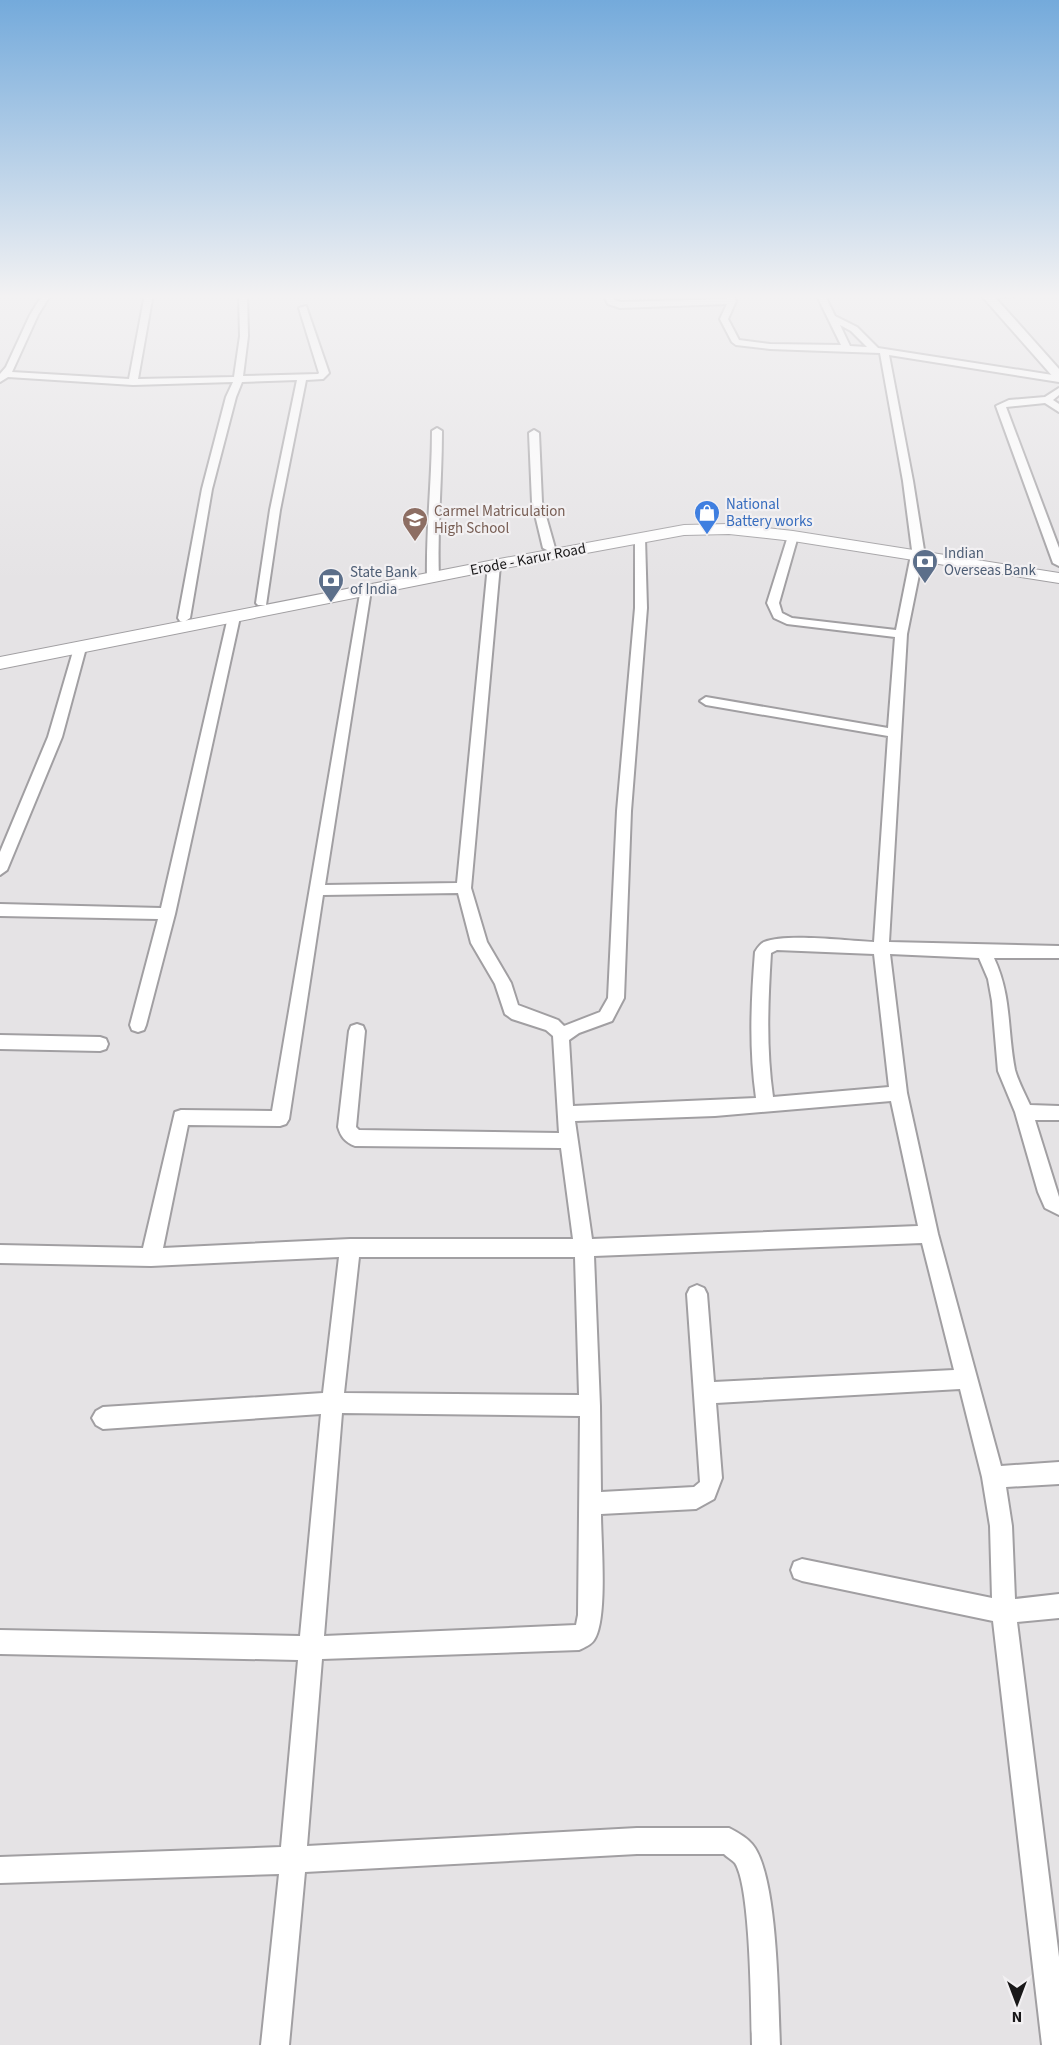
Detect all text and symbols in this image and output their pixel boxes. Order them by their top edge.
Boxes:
place label: National Battery works [726,494,813,532]
shop icon: National Battery works [692,498,722,536]
place label: Carmel Matriculation High School [434,501,566,539]
school or university icon: Carmel Matriculation High School [400,505,430,543]
street label: Erode - Karur Road [468,538,588,581]
place label: Indian Overseas Bank [944,543,1036,581]
bank icon: Indian Overseas Bank [910,547,940,585]
place label: State Bank of India [350,562,418,600]
bank icon: State Bank of India [316,566,346,604]
north arrow [987,1973,1047,2033]
text: N [1012,2006,1022,2028]

